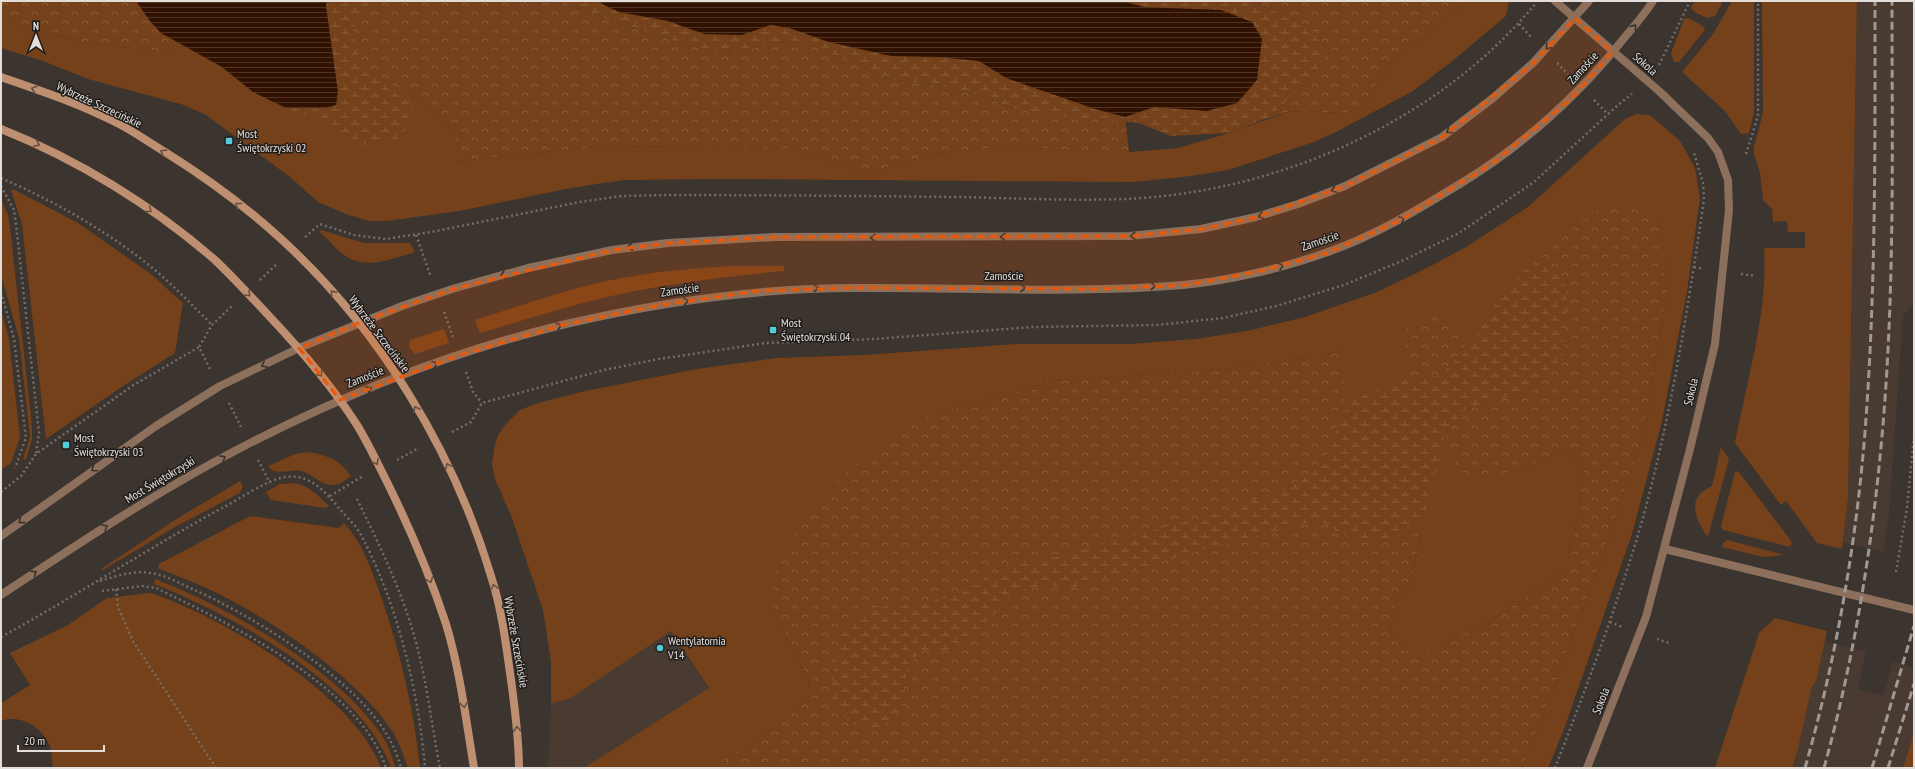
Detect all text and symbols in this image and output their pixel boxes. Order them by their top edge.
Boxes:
north arrow [16,16,56,56]
text: N [33,19,39,33]
one-way arrow [1629,24,1636,31]
one-way arrow [1546,42,1553,50]
street label: Zamoście [1564,48,1601,87]
street label: Sokola [1630,49,1661,78]
street label: Wybrzeże Szczecińskie [54,78,144,131]
one-way arrow [31,85,38,93]
place label: Most Świętokrzyski 02 [237,126,306,155]
one-way arrow [1447,126,1454,133]
marker: Most Świętokrzyski 02 [224,136,234,146]
one-way arrow [32,140,40,147]
one-way arrow [160,149,167,156]
one-way arrow [1330,185,1337,193]
one-way arrow [236,202,243,209]
one-way arrow [145,205,152,212]
one-way arrow [1257,211,1264,220]
one-way arrow [1398,216,1405,223]
street label: Zamoście [1299,227,1341,254]
one-way arrow [1130,231,1136,240]
one-way arrow [1000,233,1006,241]
one-way arrow [870,234,876,242]
one-way arrow [627,243,633,252]
one-way arrow [1277,262,1284,271]
street label: Zamoście [985,268,1023,283]
one-way arrow [500,271,506,279]
street label: Zamoście [660,279,700,300]
one-way arrow [1150,282,1156,291]
one-way arrow [813,284,819,293]
one-way arrow [1020,284,1026,292]
one-way arrow [243,289,251,297]
one-way arrow [330,291,337,298]
street label: Wybrzeże Szczecińskie [346,292,413,375]
one-way arrow [683,297,689,306]
place label: Most Świętokrzyski 04 [781,315,851,344]
one-way arrow [555,322,562,331]
marker: Most Świętokrzyski 04 [768,325,778,335]
one-way arrow [260,360,267,368]
one-way arrow [431,360,438,369]
street label: Zamoście [344,362,386,391]
one-way arrow [315,370,322,377]
street label: Sokola [1680,377,1701,407]
one-way arrow [365,385,372,393]
one-way arrow [414,406,421,413]
place label: Most Świętokrzyski 03 [74,430,143,459]
marker: Most Świętokrzyski 03 [61,440,71,450]
street label: Most Świętokrzyski [122,453,197,506]
one-way arrow [218,455,226,463]
one-way arrow [372,457,379,465]
one-way arrow [445,462,453,470]
one-way arrow [91,464,98,472]
one-way arrow [19,516,26,523]
one-way arrow [101,525,108,532]
one-way arrow [29,571,36,578]
one-way arrow [425,576,434,583]
one-way arrow [491,584,499,590]
street label: Wybrzeże Szczecińskie [501,595,532,689]
place label: Wentylatornia V14 [667,633,726,662]
marker: Wentylatornia V14 [655,643,665,653]
street label: Sokola [1589,685,1613,716]
one-way arrow [459,702,468,708]
one-way arrow [513,726,522,732]
scale bar [18,727,104,753]
text: 20 m [24,733,45,748]

